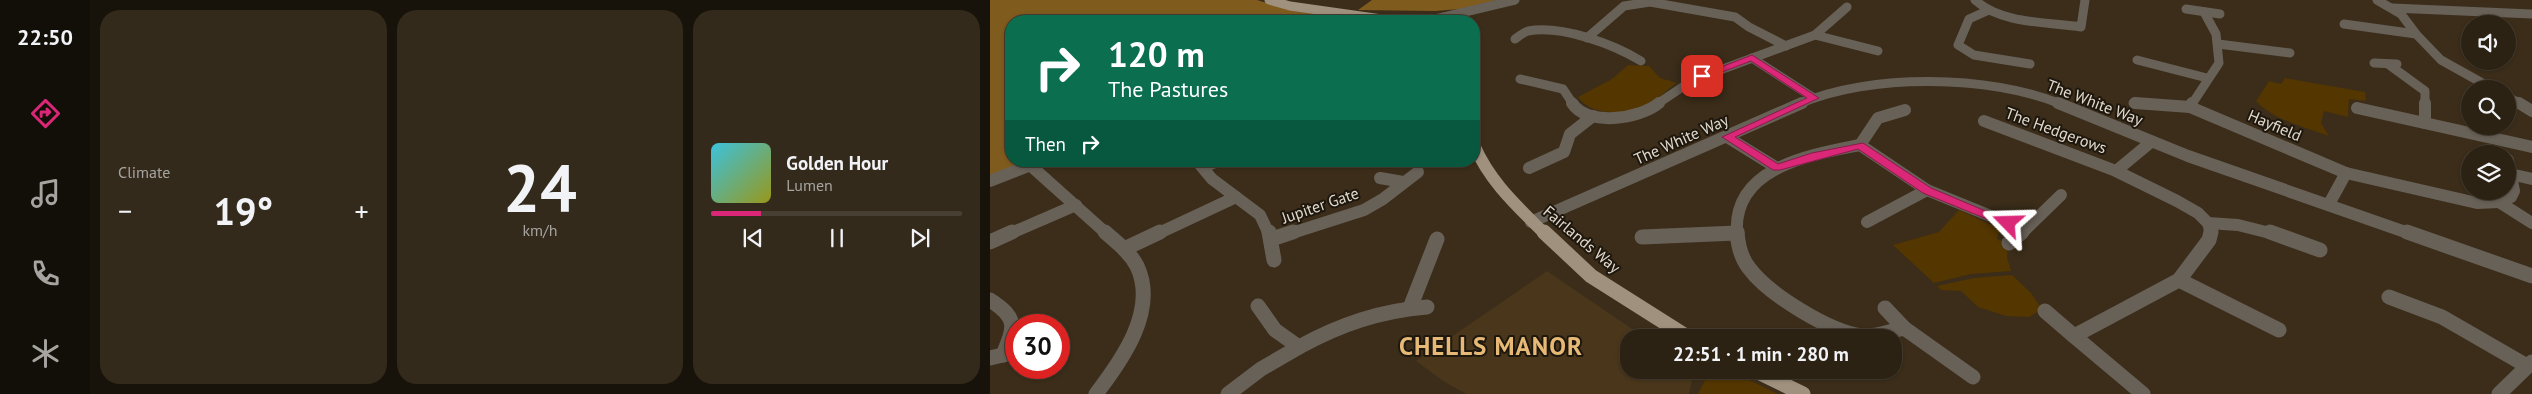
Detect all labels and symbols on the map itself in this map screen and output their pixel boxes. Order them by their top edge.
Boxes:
pin [1681,55,1723,97]
street label: The White Way [2044,75,2146,130]
street label: The Hedgerows [2003,102,2110,158]
street label: Hayfield [2245,105,2305,145]
street label: The White Way [1631,109,1732,169]
street label: Jupiter Gate [1278,182,1361,228]
position arrow [1981,196,2033,248]
street label: Fairlands Way [1539,201,1625,277]
speed limit sign: 30 [1005,314,1070,379]
district label: CHELLS MANOR [1399,330,1583,362]

